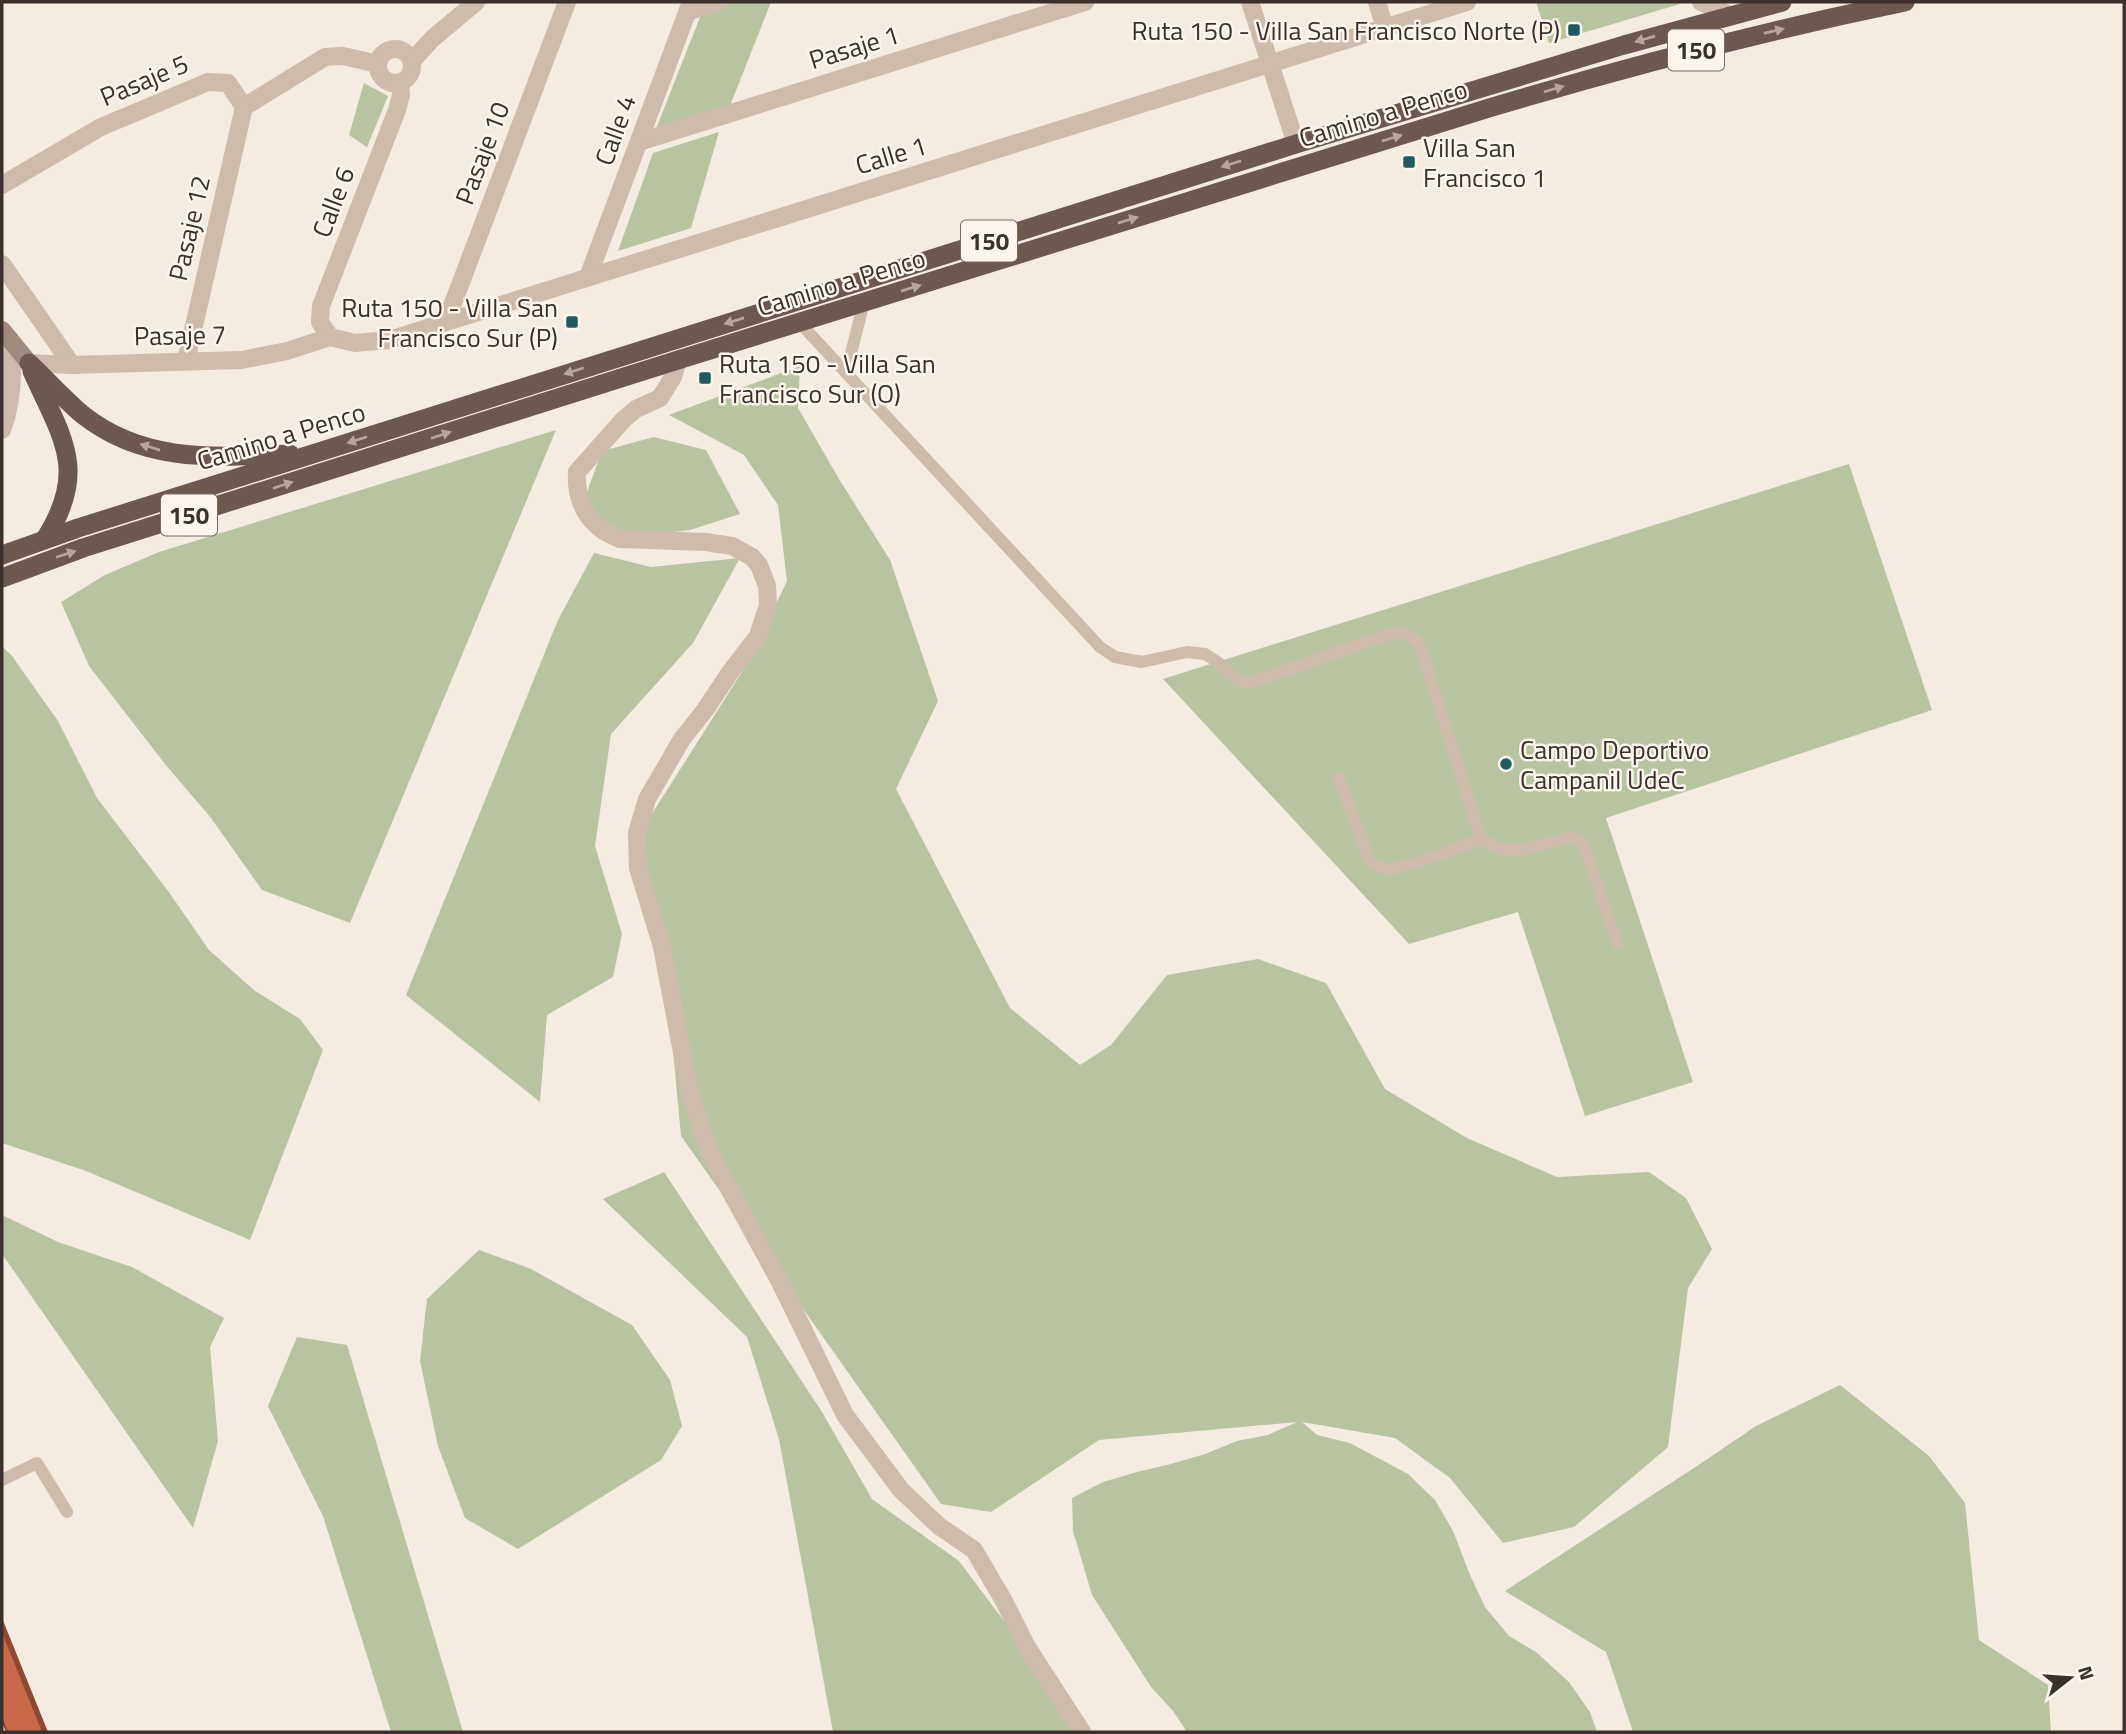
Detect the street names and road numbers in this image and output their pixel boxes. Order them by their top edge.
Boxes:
street label: Pasaje 1 [804,15,904,79]
road number: 150 [1668,30,1724,70]
street label: Pasaje 5 [94,44,194,116]
street label: Camino a Penco [1294,69,1472,157]
street label: Calle 4 [584,89,646,171]
street label: Pasaje 10 [445,96,519,210]
street label: Calle 1 [851,126,931,184]
street label: Calle 6 [302,161,364,243]
street label: Pasaje 12 [158,171,220,285]
road number: 150 [961,221,1017,262]
street label: Camino a Penco [752,238,930,326]
street label: Pasaje 7 [133,315,227,355]
street label: Camino a Penco [192,392,370,480]
road number: 150 [161,494,217,536]

